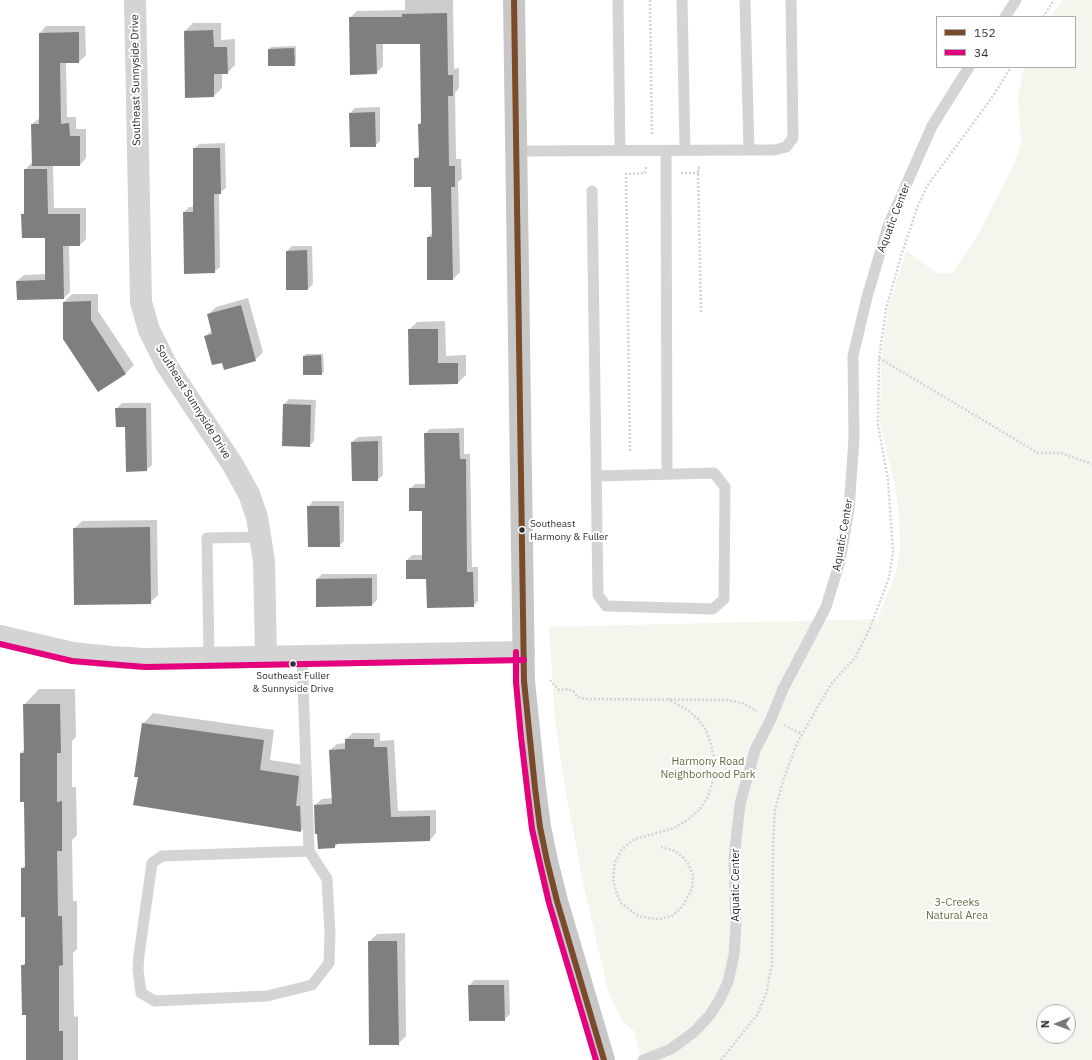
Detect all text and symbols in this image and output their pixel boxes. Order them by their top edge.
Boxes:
street label: Southeast Sunnyside Drive [128,14,144,146]
legend [936,16,1076,68]
text: 152 [974,25,996,40]
text: 34 [974,45,988,60]
street label: Aquatic Center [875,181,913,255]
street label: Southeast Sunnyside Drive [153,343,233,461]
street label: Aquatic Center [830,498,856,572]
place label: Southeast Harmony & Fuller [530,518,608,542]
marker: Southeast Harmony & Fuller [517,525,527,535]
marker: Southeast Fuller & Sunnyside Drive [288,659,298,669]
place label: Southeast Fuller & Sunnyside Drive [252,670,334,694]
park label: Harmony Road Neighborhood Park [660,755,756,781]
street label: Aquatic Center [729,848,743,922]
park label: 3-Creeks Natural Area [926,896,988,922]
north arrow [1036,1004,1076,1044]
text: N [1038,1020,1052,1028]

